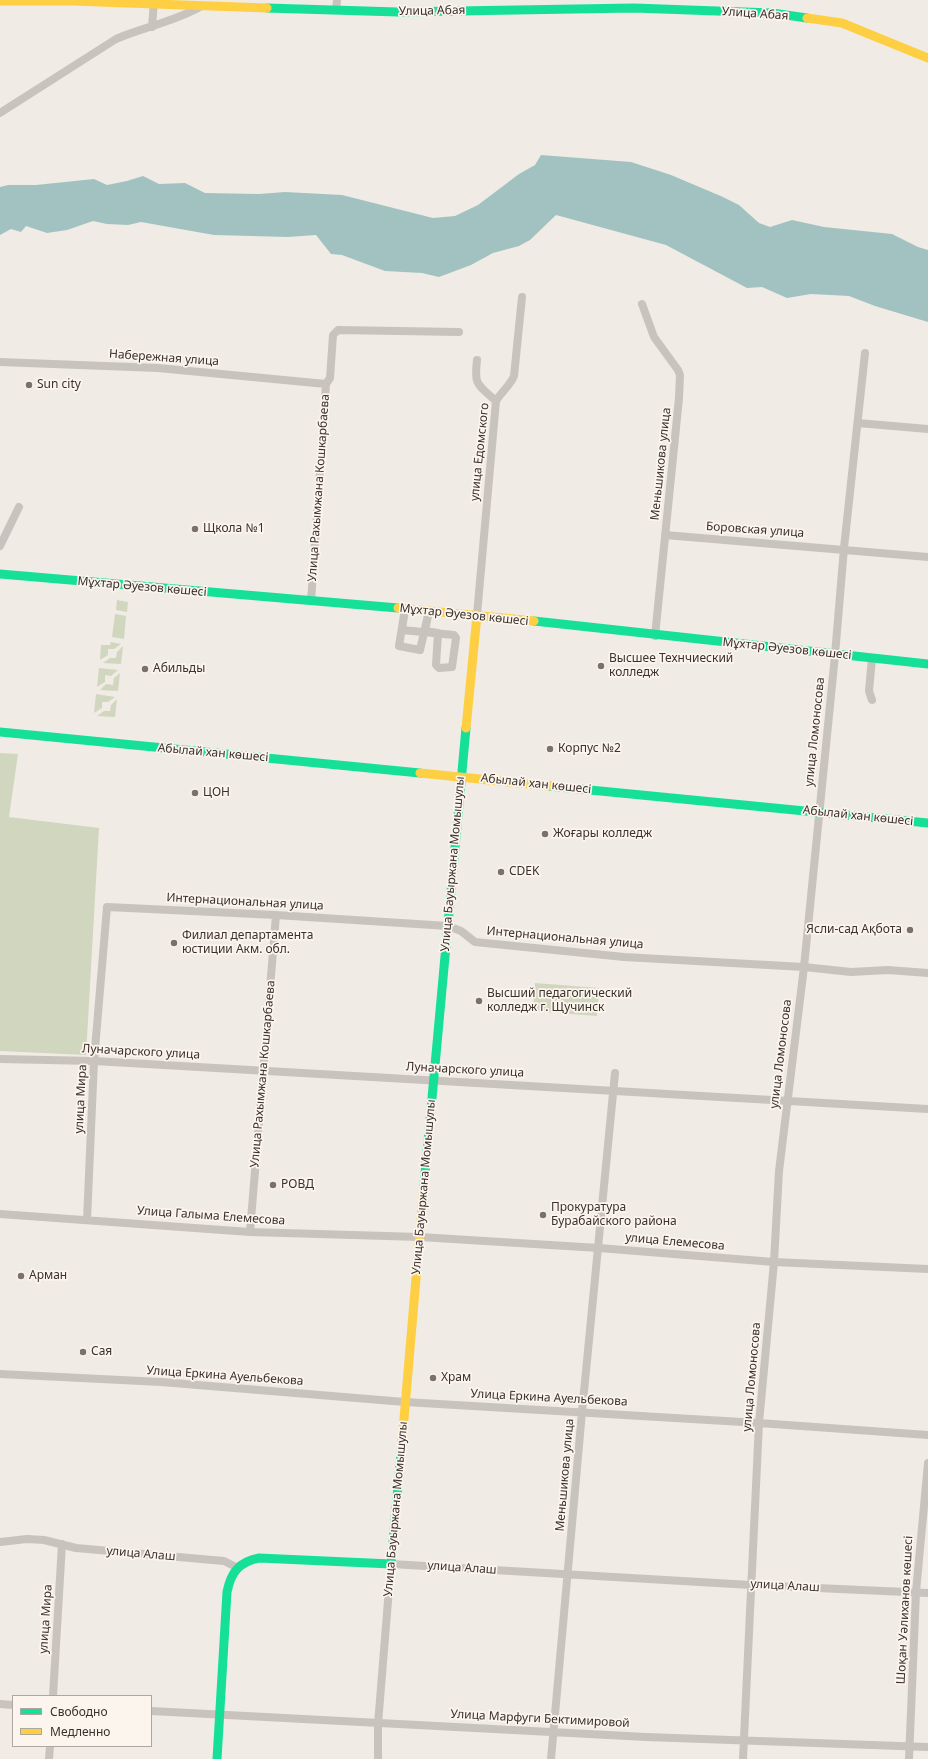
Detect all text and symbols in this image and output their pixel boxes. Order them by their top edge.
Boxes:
street label: Улица Абая [398,3,466,19]
street label: Улица Абая [721,4,789,24]
street label: Набережная улица [109,347,219,369]
place label: Sun city [37,378,81,392]
marker: Sun city [24,380,34,390]
street label: Улица Рахымжана Кошкарбаева [305,394,333,582]
street label: улица Едомского [468,402,492,502]
street label: Меньшикова улица [648,407,674,521]
street label: Боровская улица [705,519,805,541]
place label: Щкола №1 [203,522,265,536]
marker: Щкола №1 [190,524,200,534]
street label: Мұхтар Әуезов көшесі [77,574,207,600]
street label: Мұхтар Әуезов көшесі [399,601,529,629]
street label: Мұхтар Әуезов көшесі [722,635,852,663]
place label: Высшее Технчиеский колледж [609,652,733,680]
marker: Высшее Технчиеский колледж [596,661,606,671]
place label: Абильды [153,662,205,676]
marker: Абильды [140,664,150,674]
street label: улица Ломоносова [802,677,828,787]
street label: Абылай хан көшесі [157,741,269,765]
place label: Корпус №2 [558,742,621,756]
marker: Корпус №2 [545,744,555,754]
street label: Абылай хан көшесі [480,771,592,797]
street label: Улица Бауыржана Момышулы [438,776,468,952]
place label: ЦОН [203,786,230,800]
marker: ЦОН [190,788,200,798]
street label: Абылай хан көшесі [802,803,914,829]
place label: Жоғары колледж [553,827,652,841]
marker: Жоғары колледж [540,829,550,839]
place label: CDEK [509,865,539,879]
marker: CDEK [496,867,506,877]
street label: Интернациональная улица [166,891,324,913]
place label: Ясли-сад Ақбота [806,923,902,937]
street label: Интернациональная улица [486,924,644,952]
marker: Ясли-сад Ақбота [905,925,915,935]
place label: Филиал департамента юстиции Акм. обл. [182,929,313,957]
marker: Филиал департамента юстиции Акм. обл. [169,938,179,948]
street label: Улица Рахымжана Кошкарбаева [248,980,278,1168]
place label: Высший педагогический колледж г. Щучинск [487,987,632,1015]
marker: Высший педагогический колледж г. Щучинск [474,996,484,1006]
street label: улица Ломоносова [767,999,795,1109]
street label: Луначарского улица [82,1042,200,1062]
street label: Луначарского улица [406,1060,524,1080]
street label: улица Мира [72,1064,90,1134]
street label: Улица Бауыржана Момышулы [409,1099,439,1275]
place label: РОВД [281,1178,314,1192]
marker: РОВД [268,1180,278,1190]
place label: Прокуратура Бурабайского района [551,1201,677,1229]
street label: Улица Галыма Елемесова [136,1204,286,1228]
marker: Прокуратура Бурабайского района [538,1210,548,1220]
street label: улица Елемесова [625,1230,725,1254]
place label: Арман [29,1269,67,1283]
marker: Арман [16,1271,26,1281]
street label: улица Ломоносова [740,1322,764,1432]
place label: Сая [91,1345,112,1359]
marker: Сая [78,1347,88,1357]
street label: Улица Еркина Ауельбекова [146,1363,304,1389]
place label: Храм [441,1371,471,1385]
marker: Храм [428,1373,438,1383]
street label: Улица Еркина Ауельбекова [470,1387,628,1409]
street label: Меньшикова улица [553,1418,577,1532]
street label: Улица Бауыржана Момышулы [381,1421,411,1597]
street label: Шоқан Уәлиханов көшесі [894,1535,916,1685]
street label: улица Алаш [106,1544,176,1564]
street label: улица Алаш [427,1558,497,1578]
street label: улица Алаш [750,1577,820,1595]
street label: улица Мира [36,1584,56,1654]
legend [12,1695,152,1747]
text: Свободно [50,1703,108,1720]
street label: Улица Марфуги Бектимировой [450,1707,630,1731]
text: Медленно [50,1723,110,1740]

